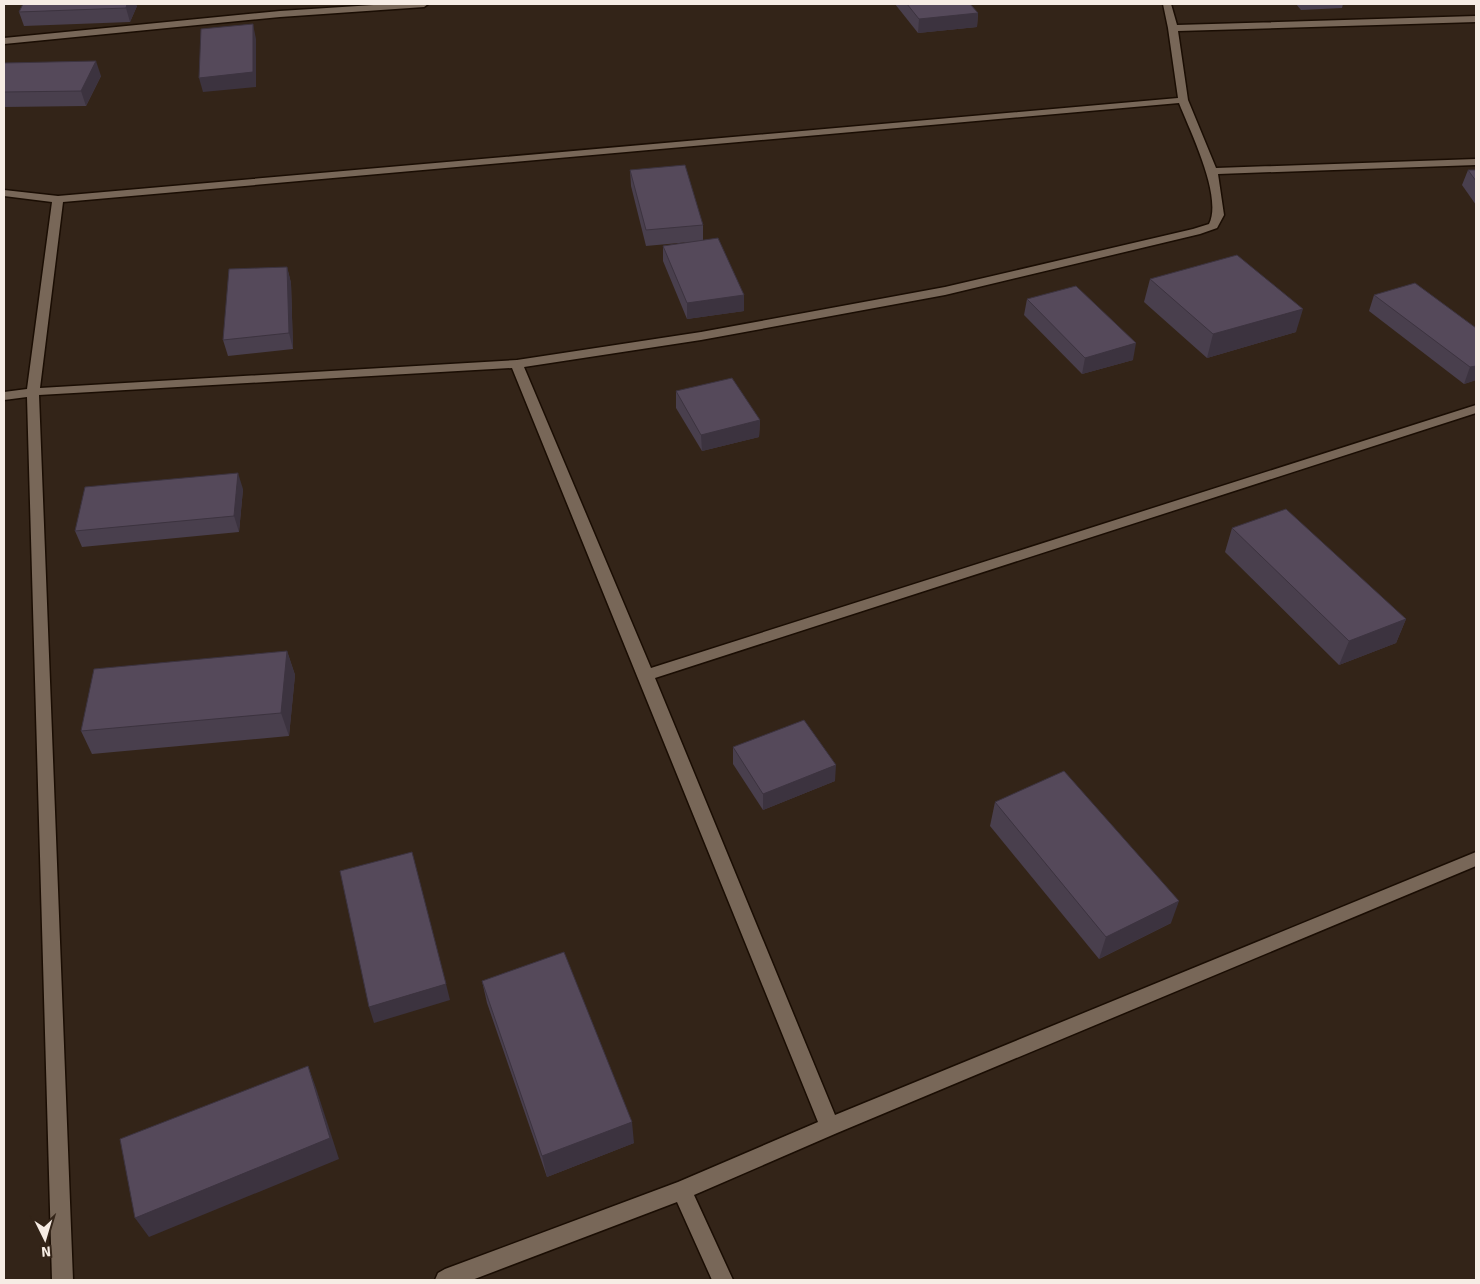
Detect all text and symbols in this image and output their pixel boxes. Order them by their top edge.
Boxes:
north arrow [20,1214,70,1264]
text: N [40,1243,52,1260]

